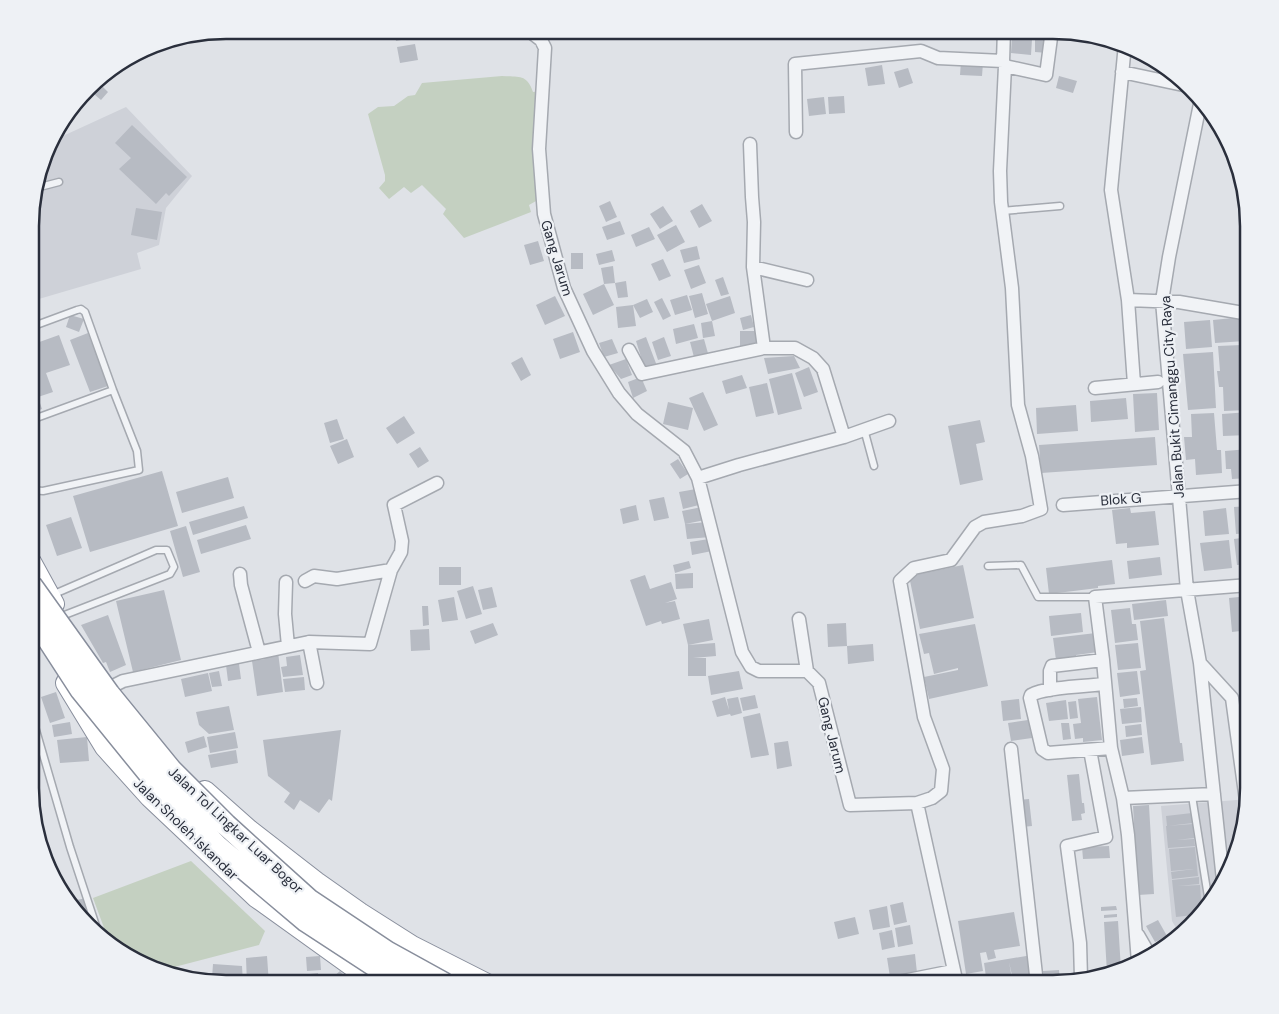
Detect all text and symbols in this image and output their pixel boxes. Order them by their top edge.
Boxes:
street label: Gang Jarum [537,218,577,298]
street label: Jalan Bukit Cimanggu City Raya [1156,295,1188,499]
street label: Blok G [1100,489,1142,509]
street label: Gang Jarum [814,695,850,775]
street label: Jalan Tol Lingkar Luar Bogor [165,763,307,897]
street label: Jalan Sholeh Iskandar [130,774,242,884]

